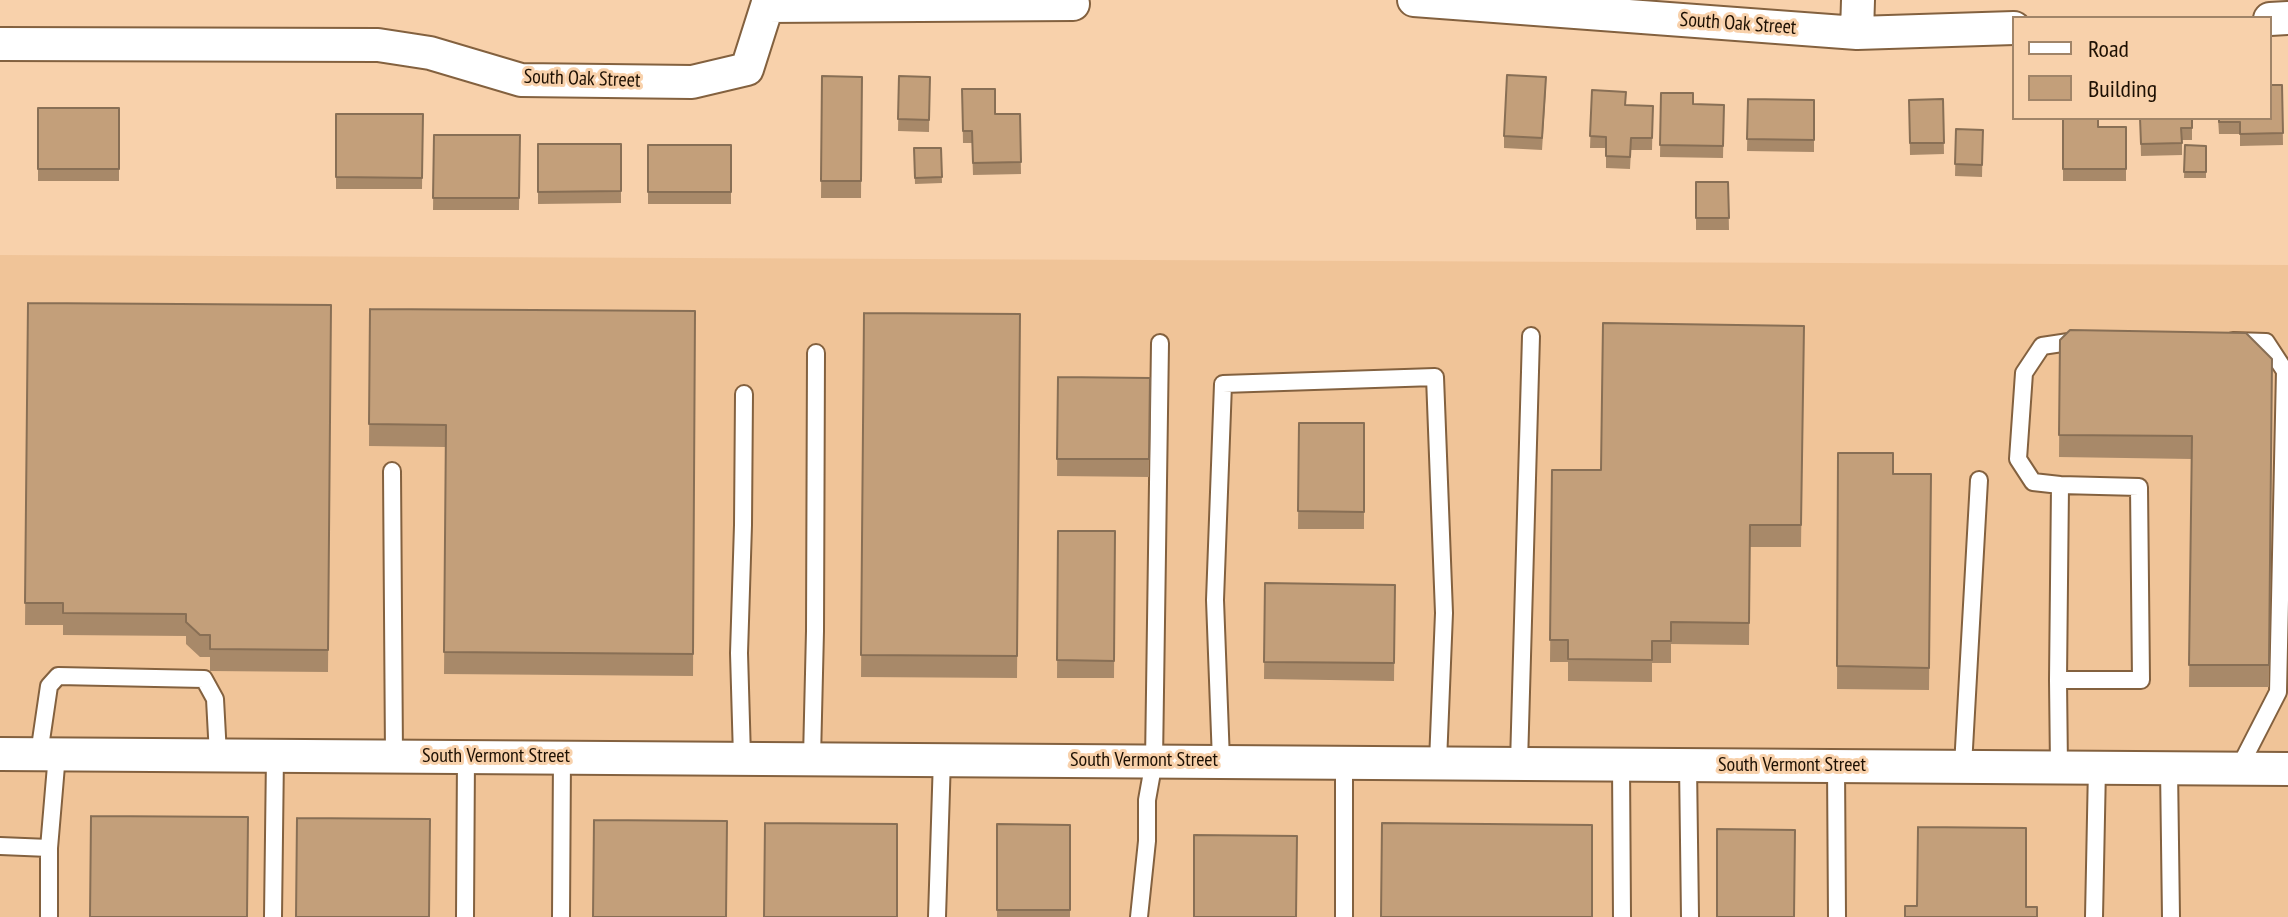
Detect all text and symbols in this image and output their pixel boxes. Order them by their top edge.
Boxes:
street label: South Oak Street [1679,8,1797,40]
legend [2012,16,2272,120]
text: Road [2088,33,2129,64]
street label: South Oak Street [523,65,641,93]
text: Building [2088,73,2157,104]
street label: South Vermont Street [422,744,570,768]
street label: South Vermont Street [1070,748,1218,772]
street label: South Vermont Street [1718,753,1866,777]

